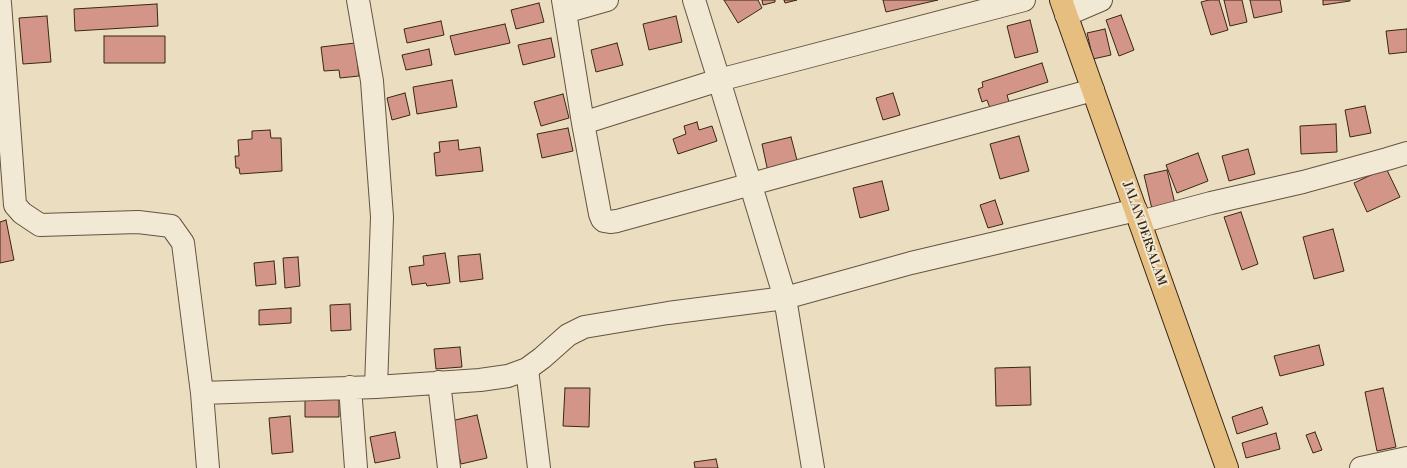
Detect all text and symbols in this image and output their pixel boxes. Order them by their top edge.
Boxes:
street label: JALAN DERSALAM [1119,180,1169,288]

